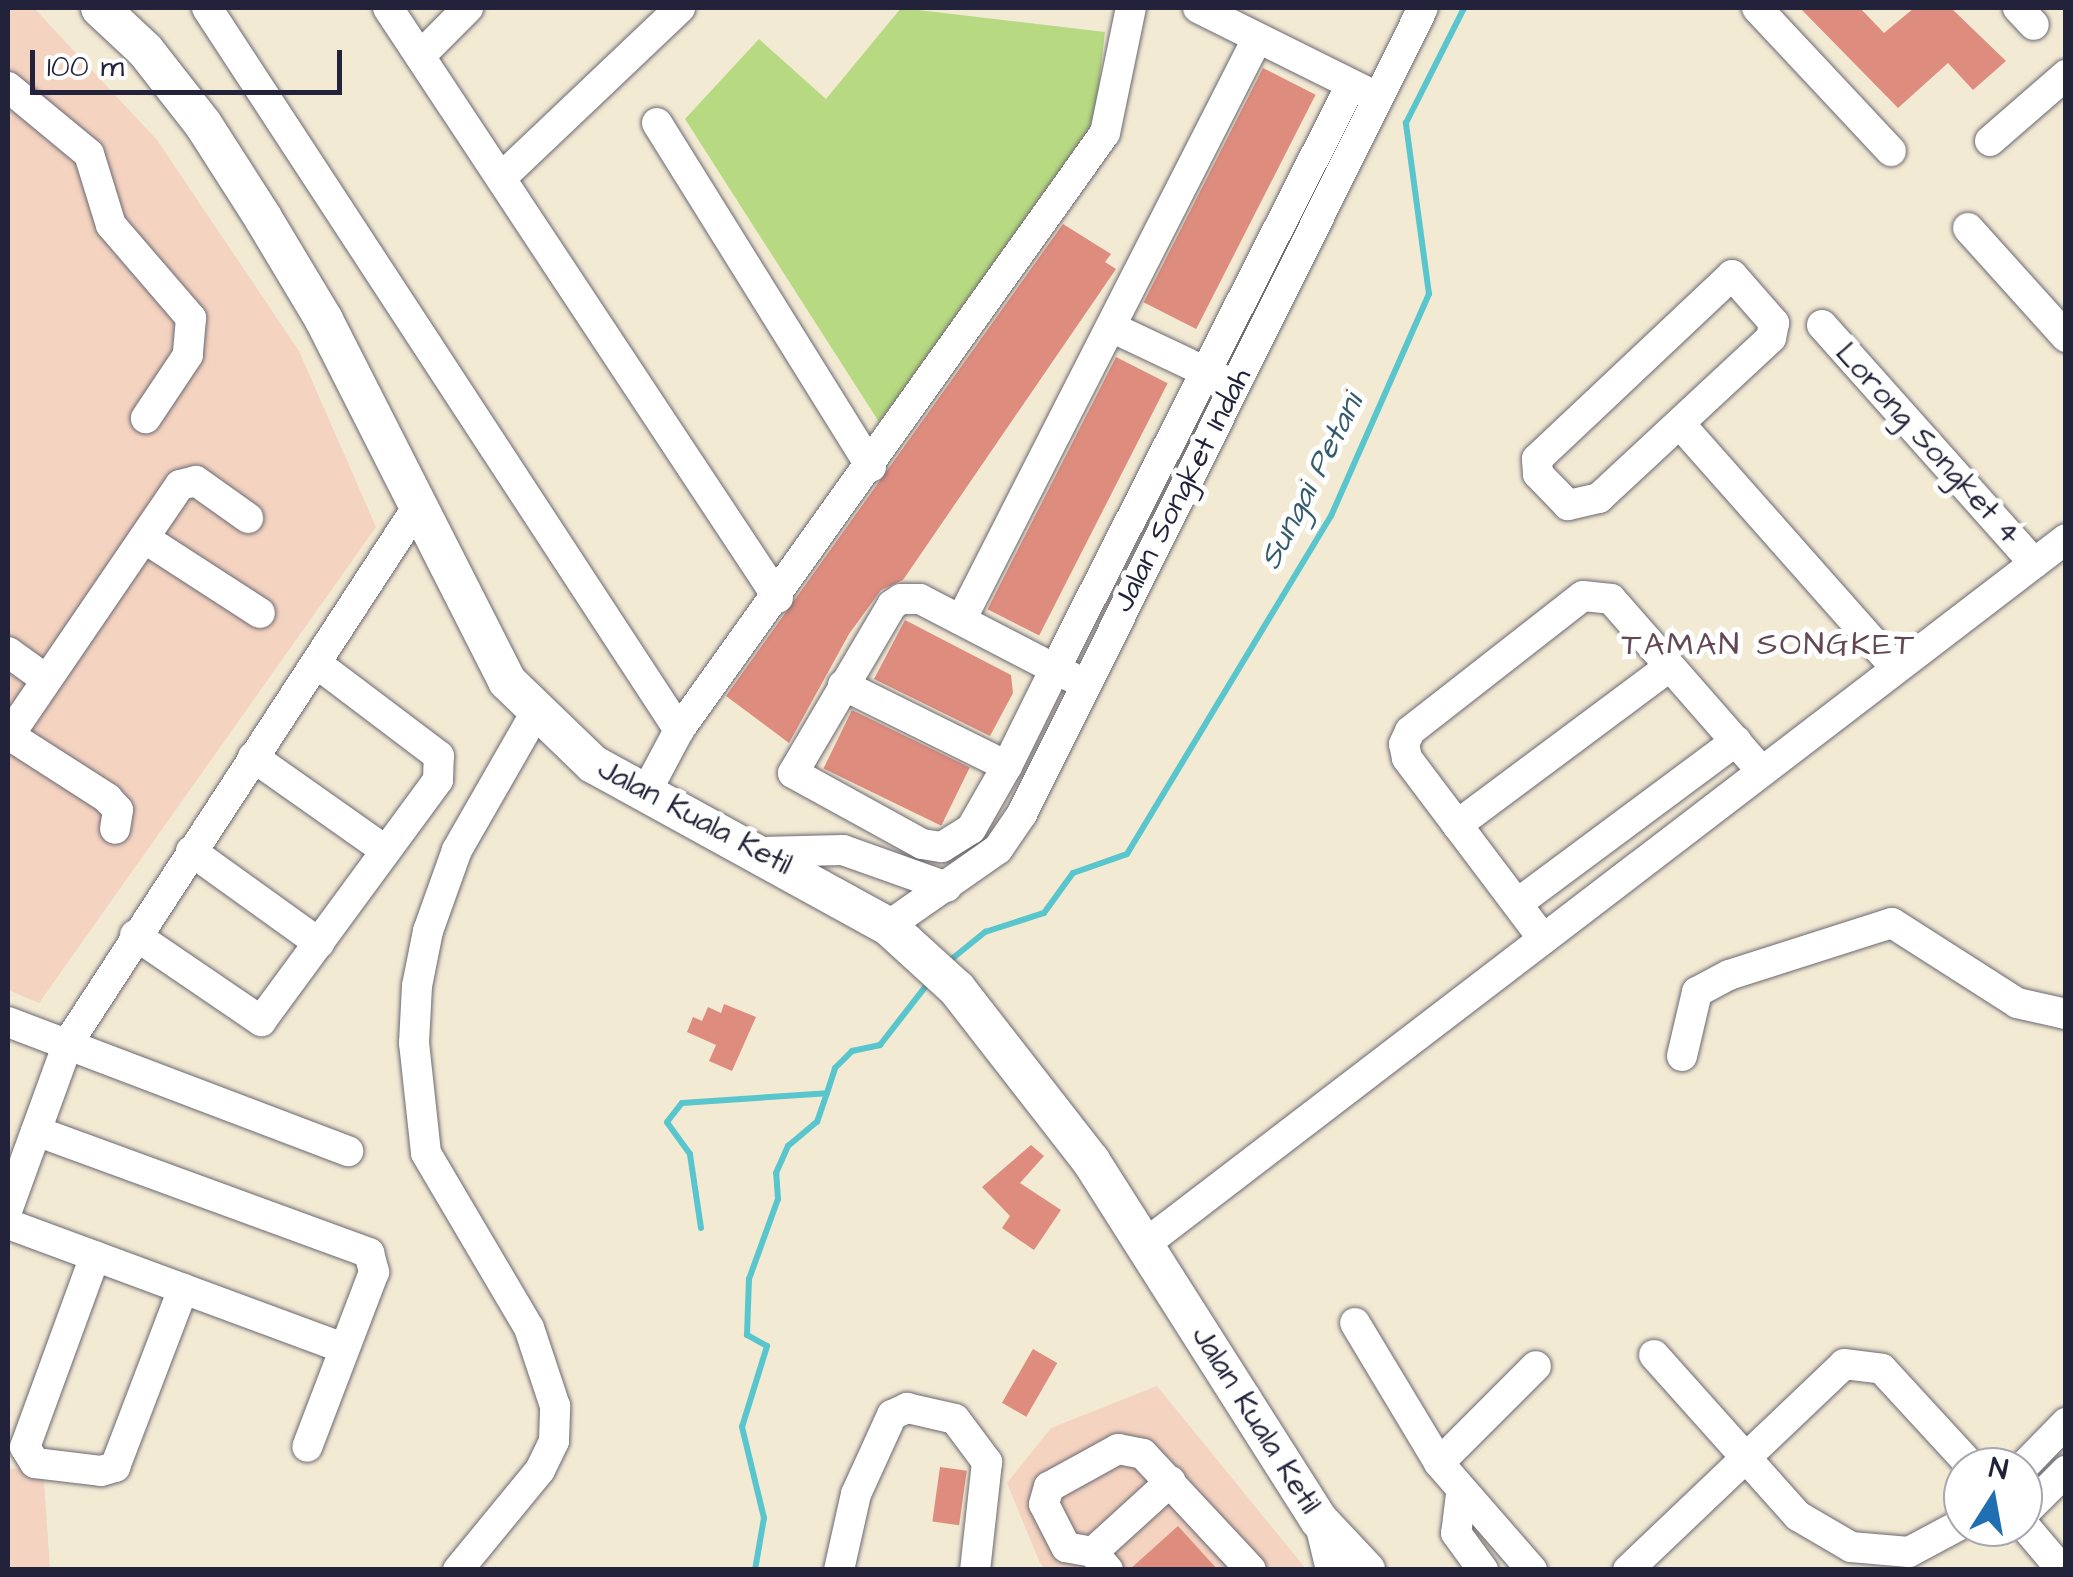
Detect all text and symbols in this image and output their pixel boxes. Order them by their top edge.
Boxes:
scale bar [35,30,348,92]
text: 100 m [47,46,124,88]
street label: Lorong Songket 4 [1828,336,2028,552]
street label: Jalan Songket Indah [1105,362,1259,618]
water label: Sungai Petani [1252,388,1372,576]
district label: TAMAN SONGKET [1621,626,1917,664]
street label: Jalan Kuala Ketil [592,751,798,883]
street label: Jalan Kuala Ketil [1184,1319,1328,1521]
north arrow [1943,1447,2043,1547]
text: N [1986,1448,2011,1490]

